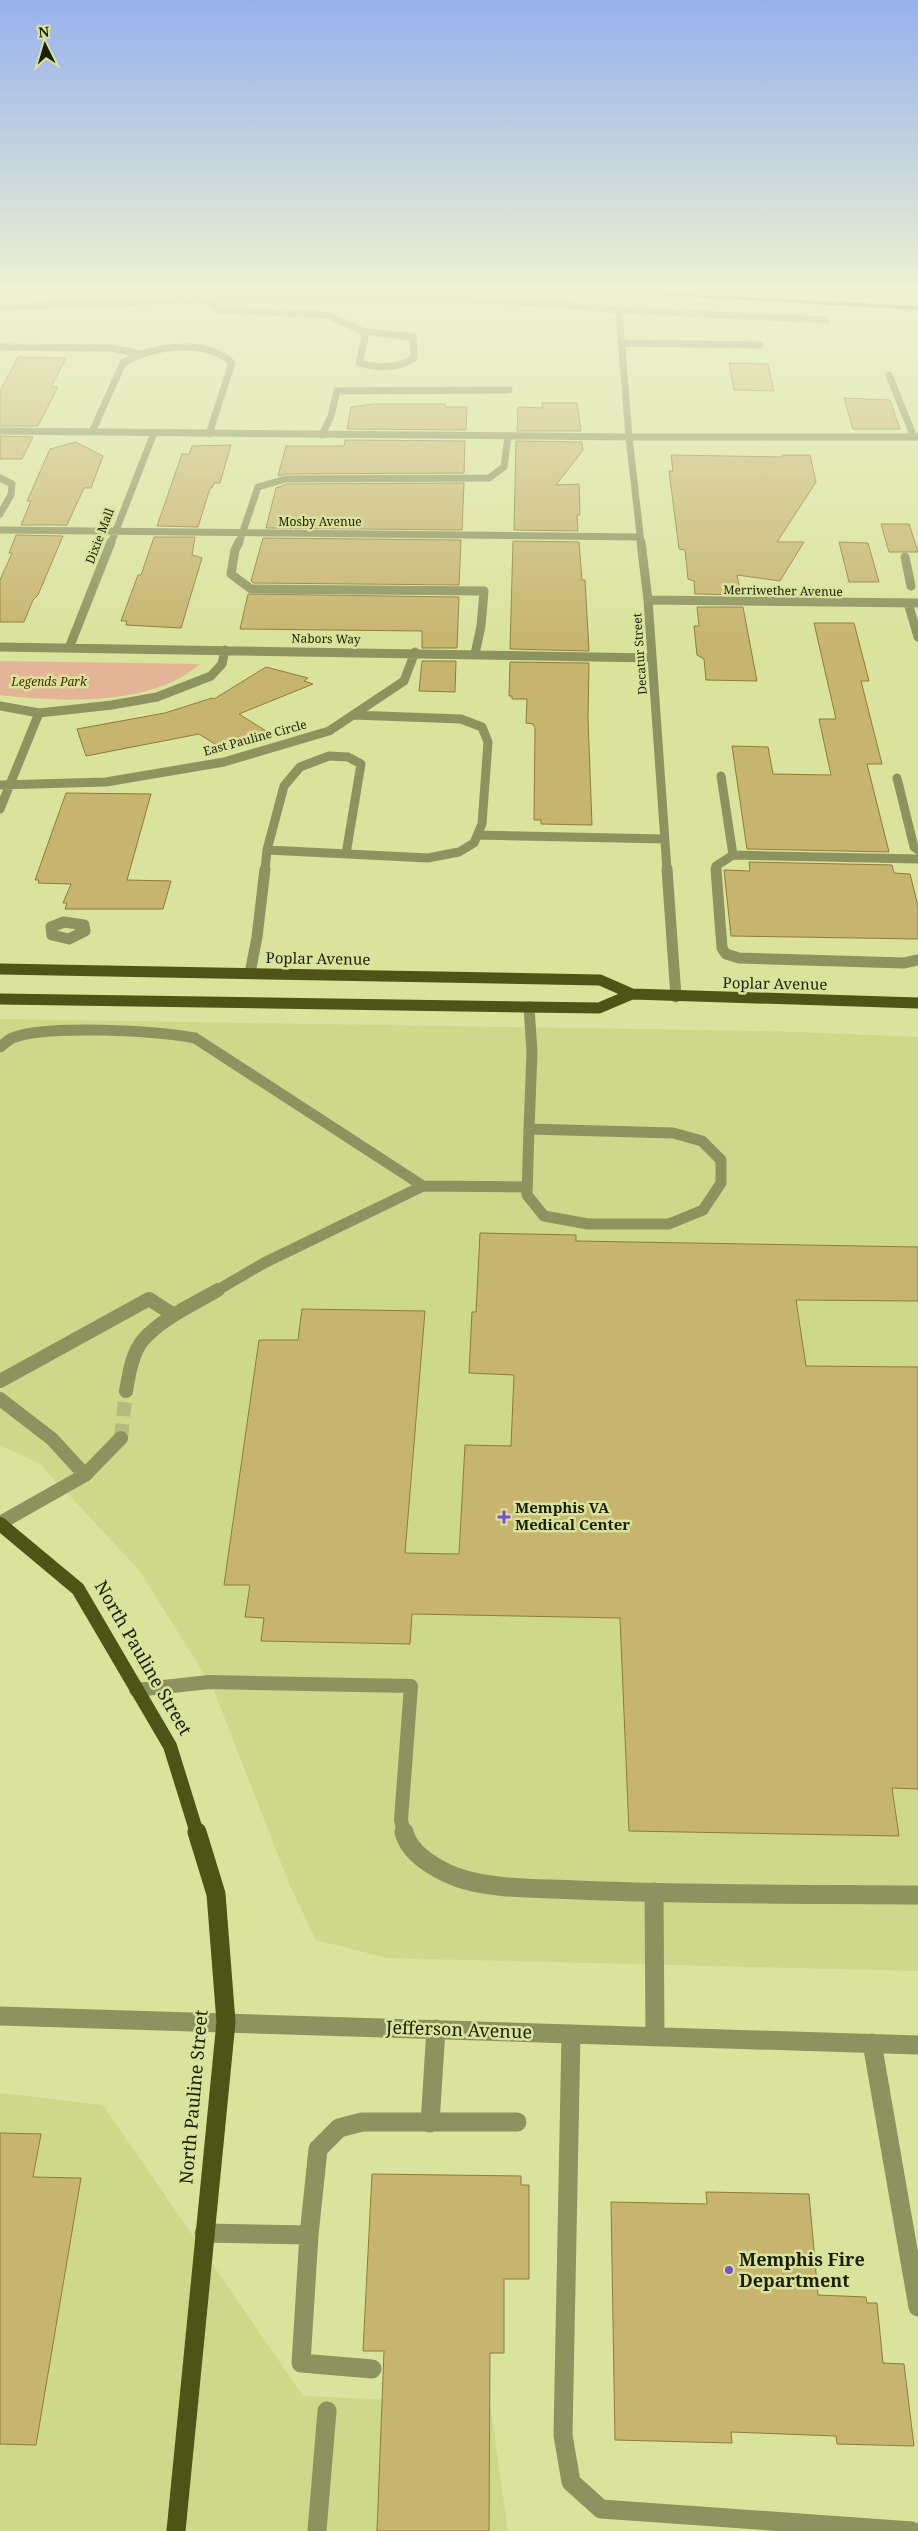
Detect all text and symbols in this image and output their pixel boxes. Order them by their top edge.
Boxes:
north arrow [20,20,70,70]
text: N [37,22,50,41]
street label: Dixie Mall [81,505,118,566]
street label: Mosby Avenue [278,513,362,530]
street label: Merriwether Avenue [723,581,843,600]
street label: Decatur Street [628,613,651,695]
street label: Nabors Way [291,629,361,648]
park label: Legends Park [10,673,88,690]
street label: East Pauline Circle [201,716,308,759]
street label: Poplar Avenue [266,947,370,969]
street label: Poplar Avenue [723,972,827,994]
place label: Memphis VA Medical Center [515,1497,630,1534]
marker: Memphis VA Medical Center [497,1510,511,1524]
street label: North Pauline Street [90,1576,198,1739]
street label: North Pauline Street [173,2009,213,2185]
street label: Jefferson Avenue [385,2014,532,2044]
place label: Memphis Fire Department [739,2247,865,2292]
marker: Memphis Fire Department [723,2264,735,2276]

